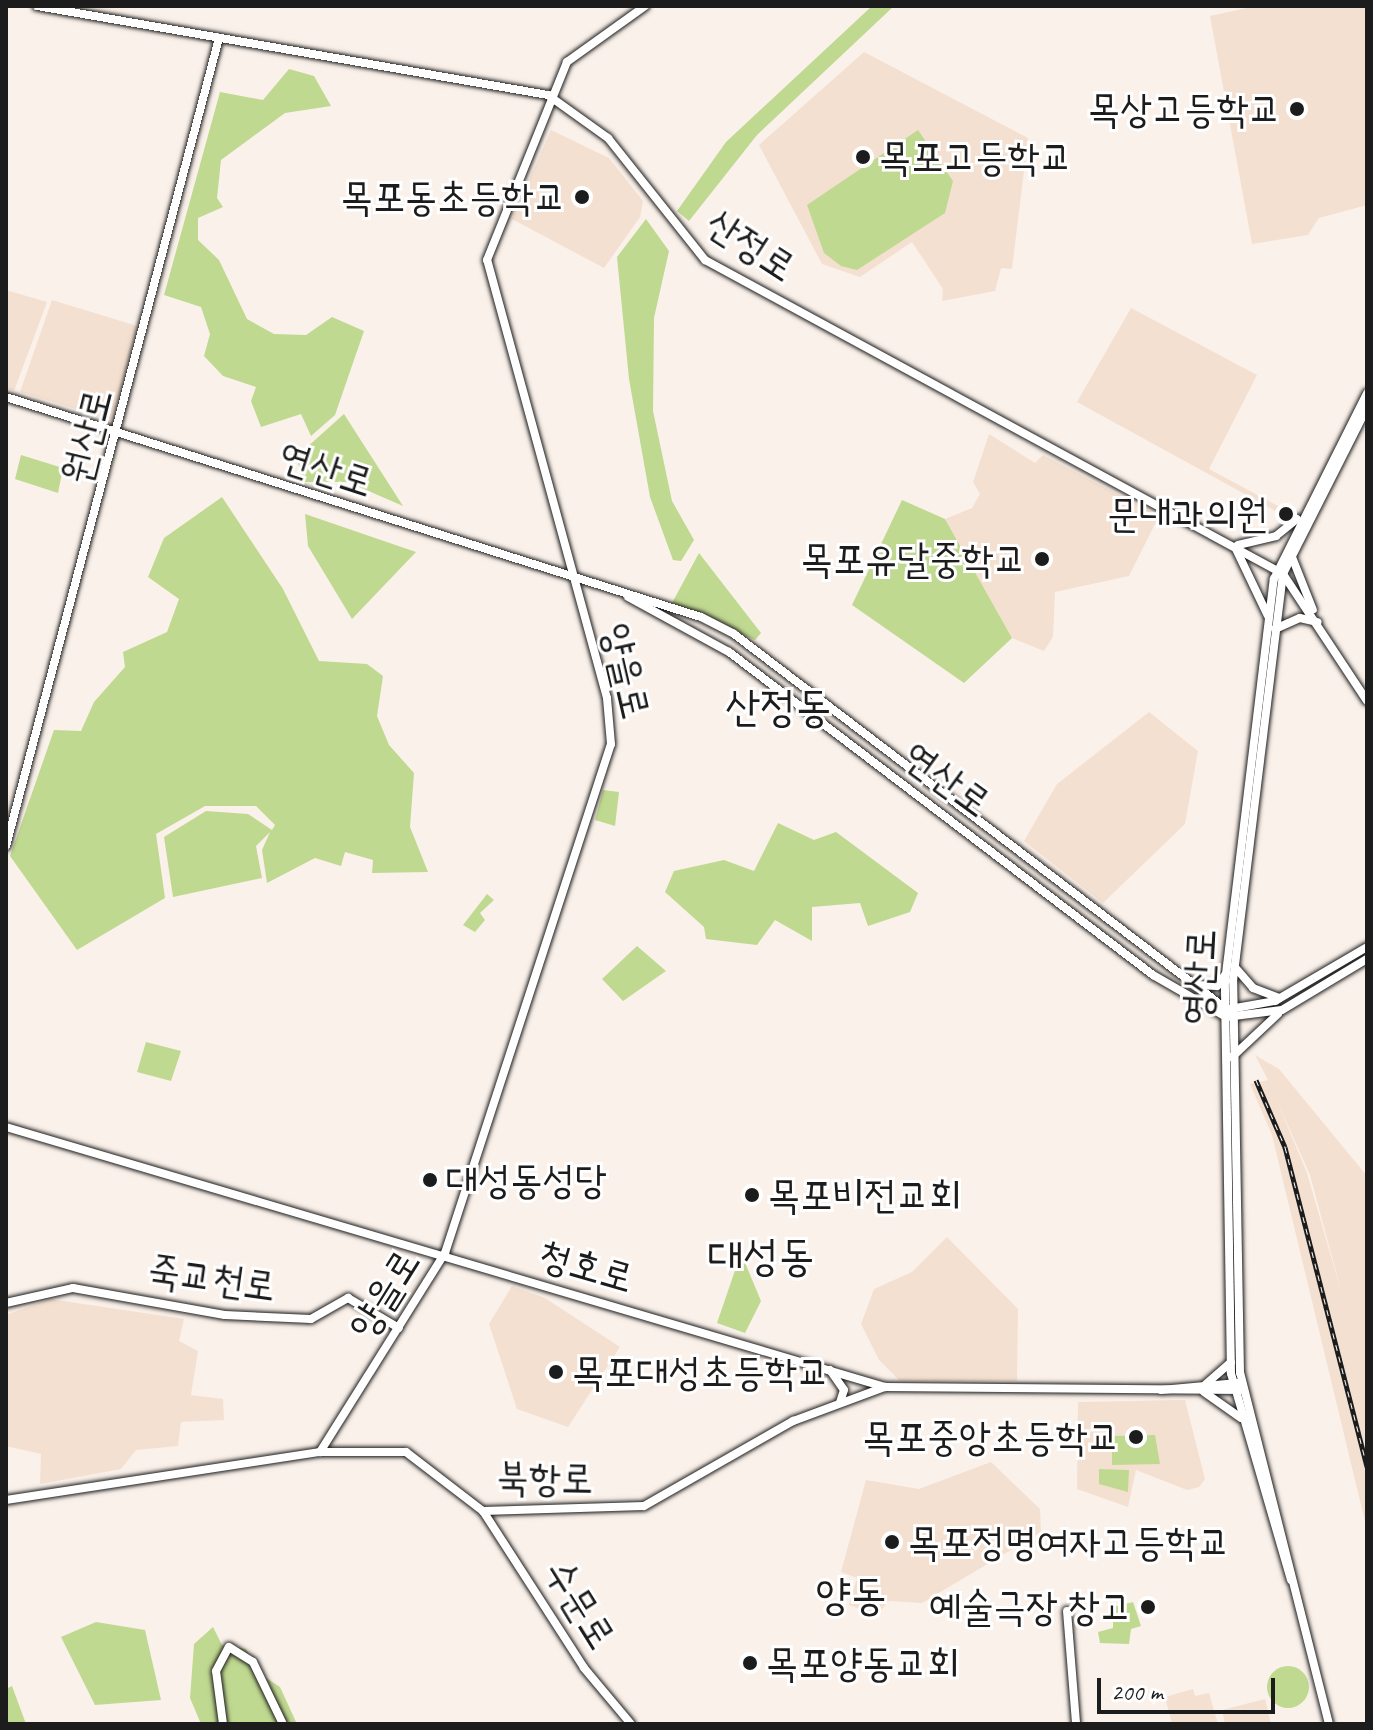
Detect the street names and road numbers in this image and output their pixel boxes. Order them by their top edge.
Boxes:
street label: 산정로 [697,199,805,291]
street label: 원산로 [52,383,122,489]
street label: 연산로 [273,431,379,507]
street label: 양을로 [592,619,660,723]
street label: 연산로 [894,731,1000,827]
street label: 영산로 [1173,928,1225,1026]
street label: 청호로 [533,1230,639,1302]
street label: 양을로 [338,1240,430,1348]
street label: 죽교천로 [145,1245,279,1311]
street label: 북항로 [496,1453,594,1503]
street label: 수문로 [534,1550,626,1658]

